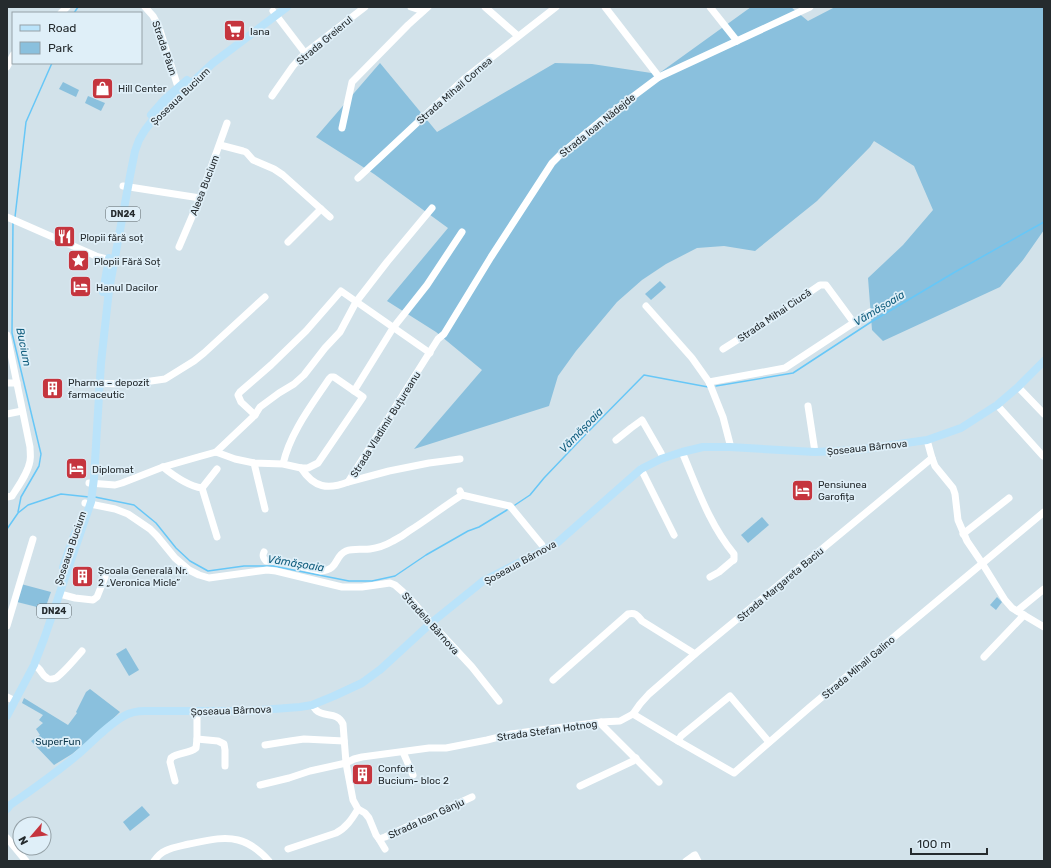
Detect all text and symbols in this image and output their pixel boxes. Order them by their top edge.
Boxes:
legend [12,12,142,64]
street label: Strada Greierul [294,14,355,68]
supermarket icon: Iana [221,18,247,44]
street label: Strada Păun [149,19,179,77]
text: Road [48,21,76,35]
place label: Iana [250,26,270,38]
text: Park [48,41,74,55]
street label: Strada Mihail Cornea [415,55,495,127]
street label: Șoseaua Bucium [149,65,213,128]
shop icon: Hill Center [89,75,115,101]
place label: Hill Center [118,83,167,95]
street label: Strada Ioan Nădejde [557,91,638,160]
street label: Aleea Bucium [188,153,222,217]
road number: DN24 [106,207,140,221]
restaurant icon: Plopii fără soț [51,224,77,250]
place label: Plopii fără soț [80,232,143,244]
place icon: Plopii Fără Soț [66,248,92,274]
place label: Plopii Fără Soț [94,256,161,268]
hotel icon: Hanul Dacilor [67,274,93,300]
place label: Hanul Dacilor [96,282,158,294]
street label: Strada Mihai Ciucă [735,287,814,345]
water label: Vămășoaia [851,288,908,329]
water label: Bucium [13,327,34,368]
street label: Strada Vladimir Buțureanu [348,369,423,480]
building icon: Pharma – depozit farmaceutic [40,375,66,401]
place label: Pharma – depozit farmaceutic [68,377,150,401]
water label: Vămășoaia [557,405,606,455]
street label: Șoseaua Bârnova [826,438,908,458]
hotel icon: Diplomat [63,456,89,482]
place label: Diplomat [92,464,134,476]
hotel icon: Pensiunea Garofița [790,477,816,503]
place label: Pensiunea Garofița [818,479,867,503]
street label: Șoseaua Bucium [53,510,89,587]
street label: Șoseaua Bârnova [482,538,559,588]
street label: Strada Margareta Baciu [735,545,826,624]
water label: Vămășoaia [267,553,326,574]
building icon: Școala Generală Nr. 2 „Veronica Micle” [70,563,96,589]
place label: Școala Generală Nr. 2 „Veronica Micle” [98,565,188,589]
street label: Stradela Bârnova [399,590,461,657]
road number: DN24 [37,604,71,618]
street label: Strada Mihail Galino [820,634,898,702]
street label: Șoseaua Bârnova [191,704,272,718]
street label: Strada Stefan Hotnog [496,718,598,744]
park label: SuperFun [35,736,81,748]
building icon: Confort Bucium- bloc 2 [349,761,375,787]
place label: Confort Bucium- bloc 2 [378,763,449,787]
street label: Strada Ioan Gânju [386,796,466,842]
north arrow [12,816,52,856]
scale bar [911,830,987,856]
text: N [16,834,31,847]
text: 100 m [917,837,951,851]

